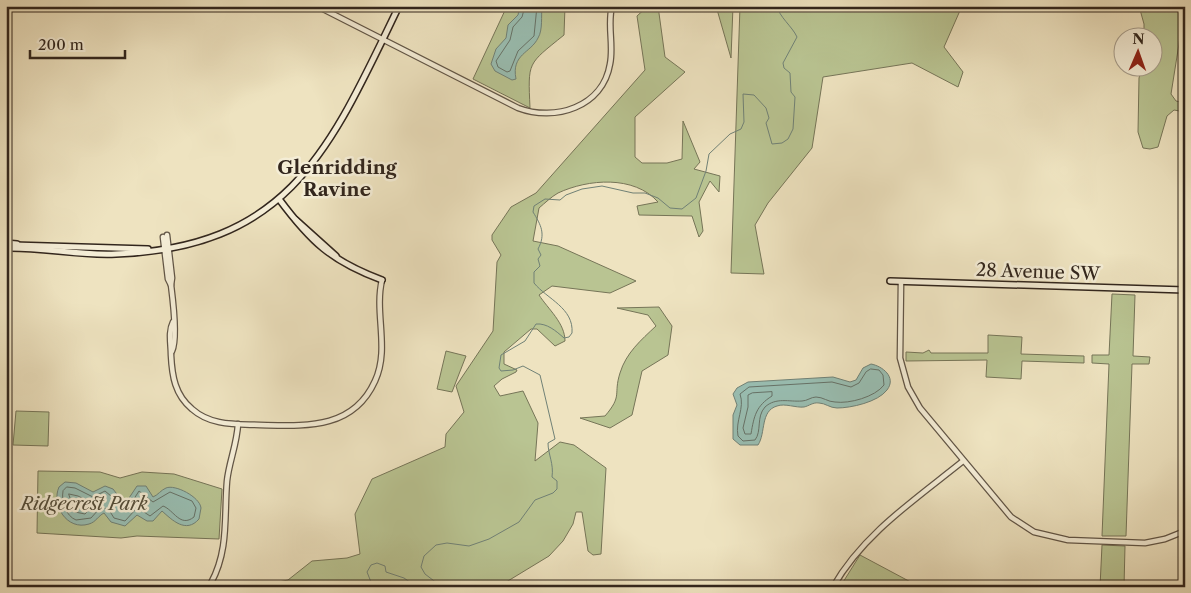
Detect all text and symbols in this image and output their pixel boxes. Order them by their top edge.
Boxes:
scale bar [30,28,125,60]
north arrow [1114,28,1164,78]
text: N [1132,30,1145,48]
text: 200 m [38,35,84,54]
district label: Glenridding Ravine [277,156,398,201]
street label: 28 Avenue SW [975,259,1102,285]
park label: Ridgecrest Park [18,493,148,515]

